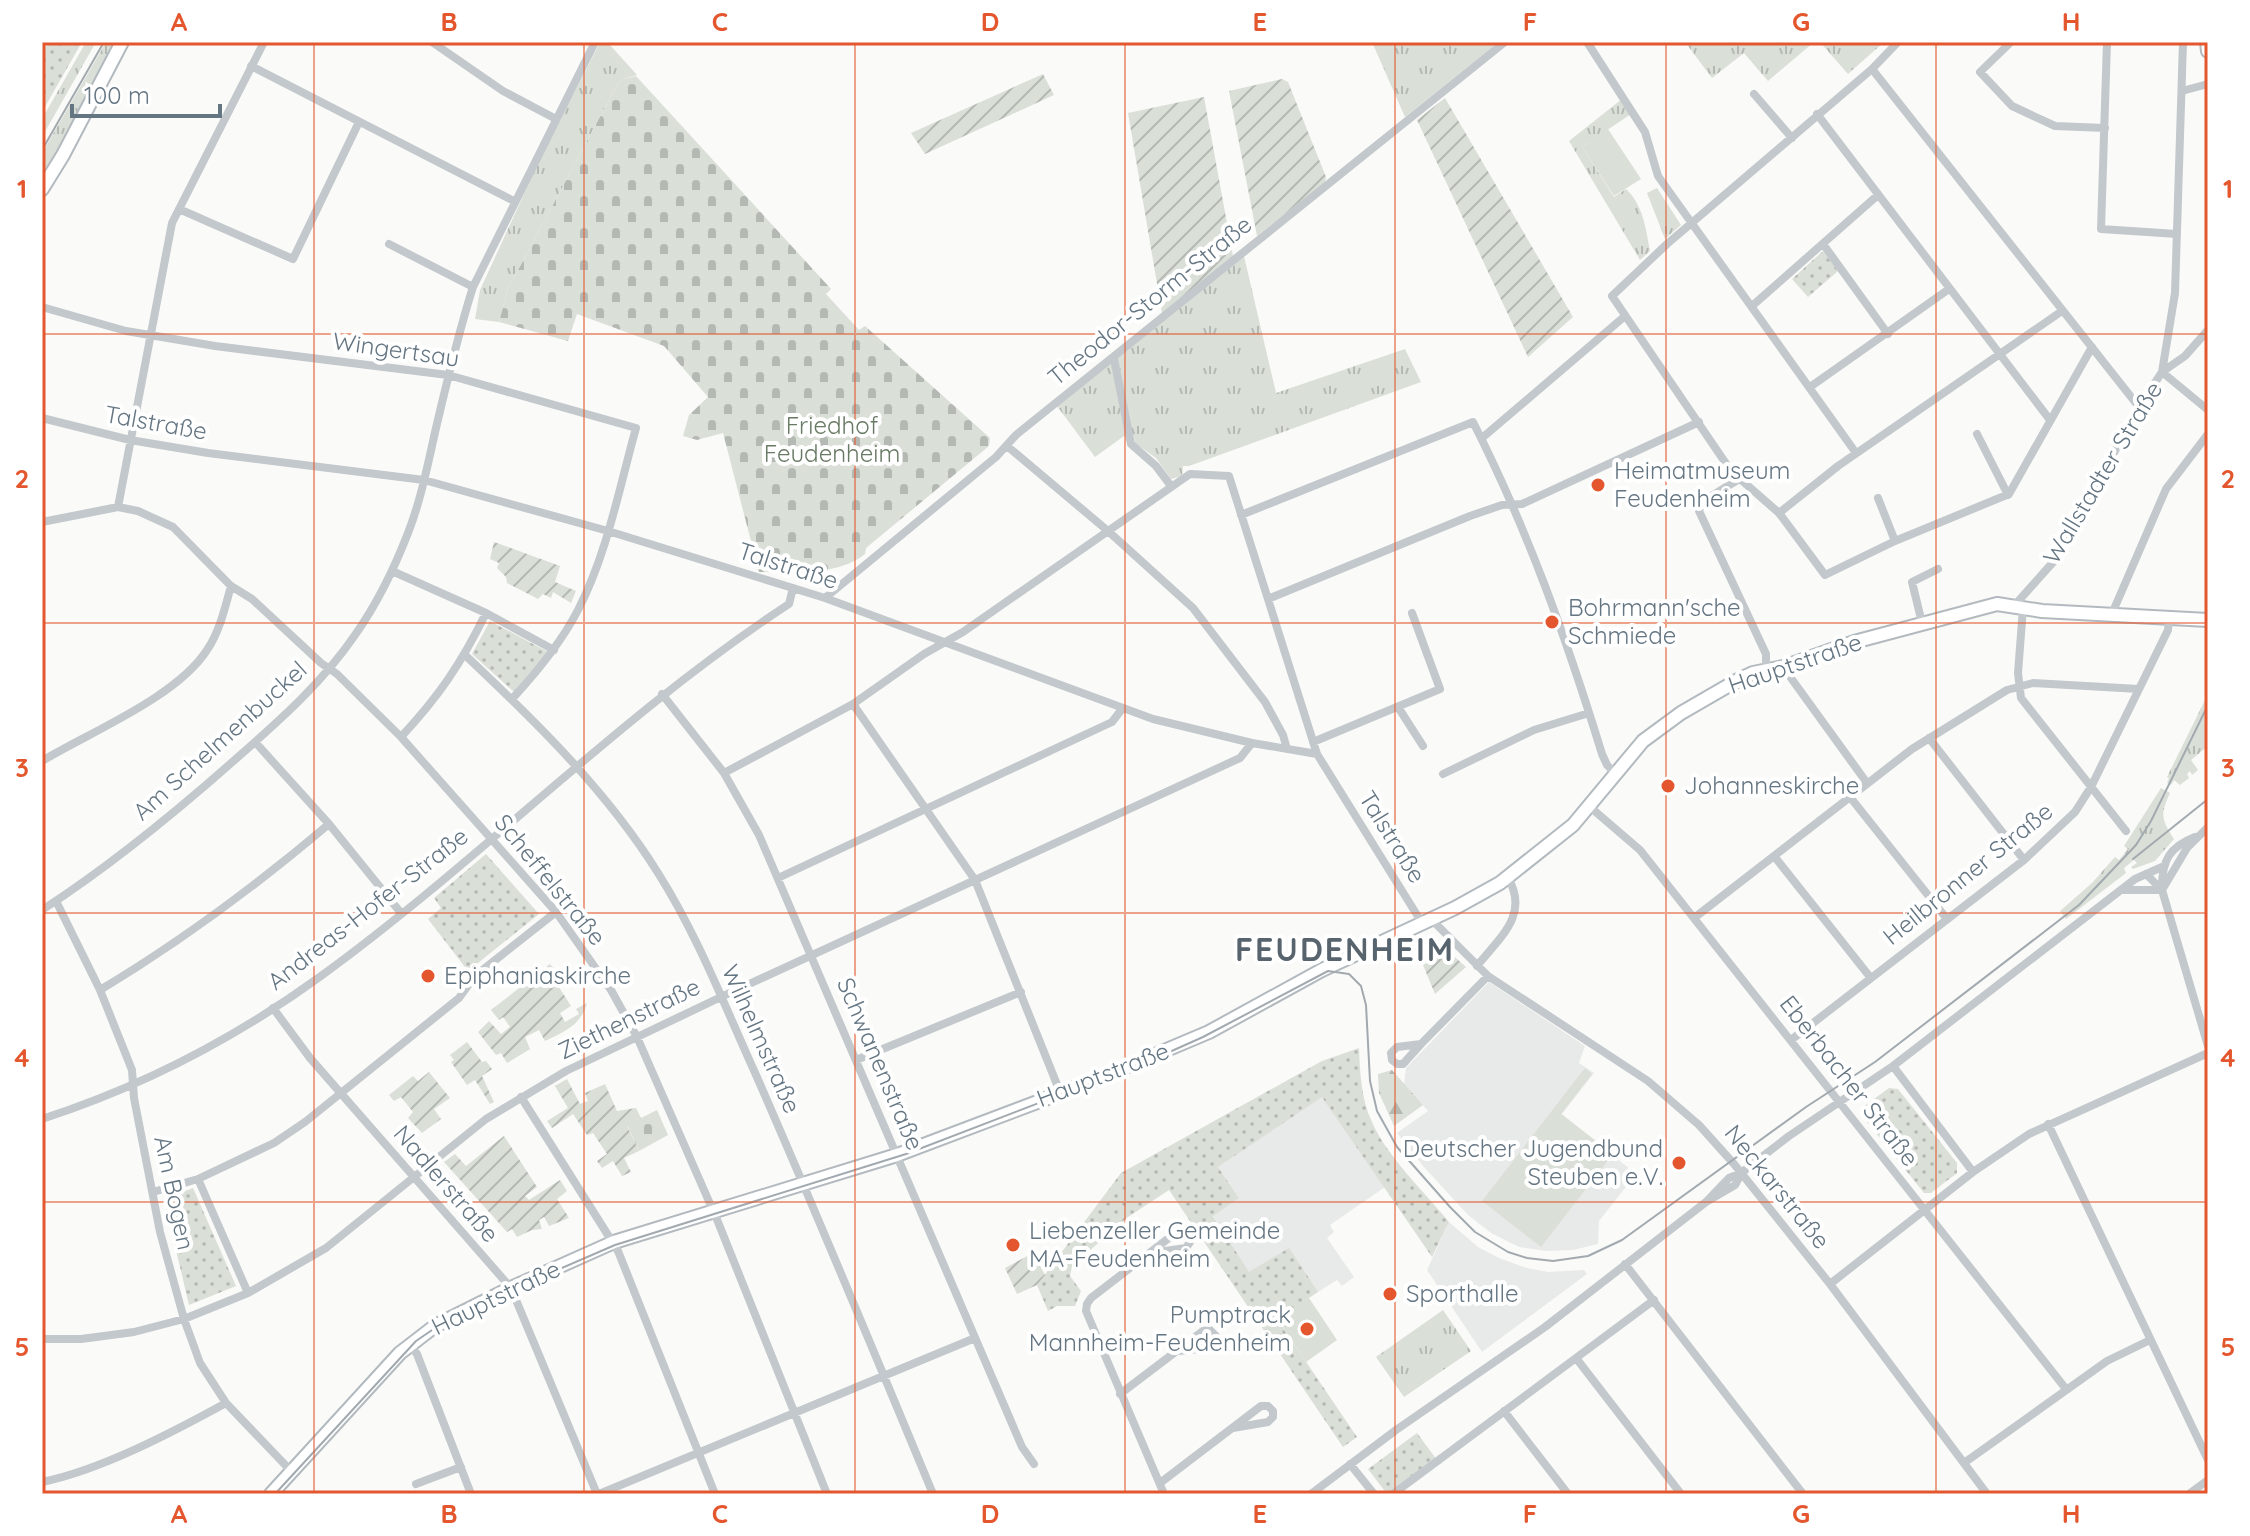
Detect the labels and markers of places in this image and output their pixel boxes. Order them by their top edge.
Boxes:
place label: Heimatmuseum Feudenheim [1614,455,1790,513]
marker: Heimatmuseum Feudenheim [1589,476,1607,494]
place label: Bohrmann'sche Schmiede [1568,592,1741,650]
marker: Bohrmann'sche Schmiede [1543,613,1561,631]
place label: Johanneskirche [1684,770,1859,800]
marker: Johanneskirche [1659,777,1677,795]
place label: Epiphaniaskirche [444,960,631,990]
marker: Epiphaniaskirche [419,967,437,985]
place label: Deutscher Jugendbund Steuben e.V. [1403,1133,1663,1191]
marker: Deutscher Jugendbund Steuben e.V. [1670,1154,1688,1172]
place label: Liebenzeller Gemeinde MA-Feudenheim [1029,1215,1280,1273]
marker: Liebenzeller Gemeinde MA-Feudenheim [1004,1236,1022,1254]
place label: Sporthalle [1406,1278,1518,1308]
marker: Sporthalle [1381,1285,1399,1303]
place label: Pumptrack Mannheim-Feudenheim [1029,1299,1291,1357]
marker: Pumptrack Mannheim-Feudenheim [1298,1320,1316,1338]

